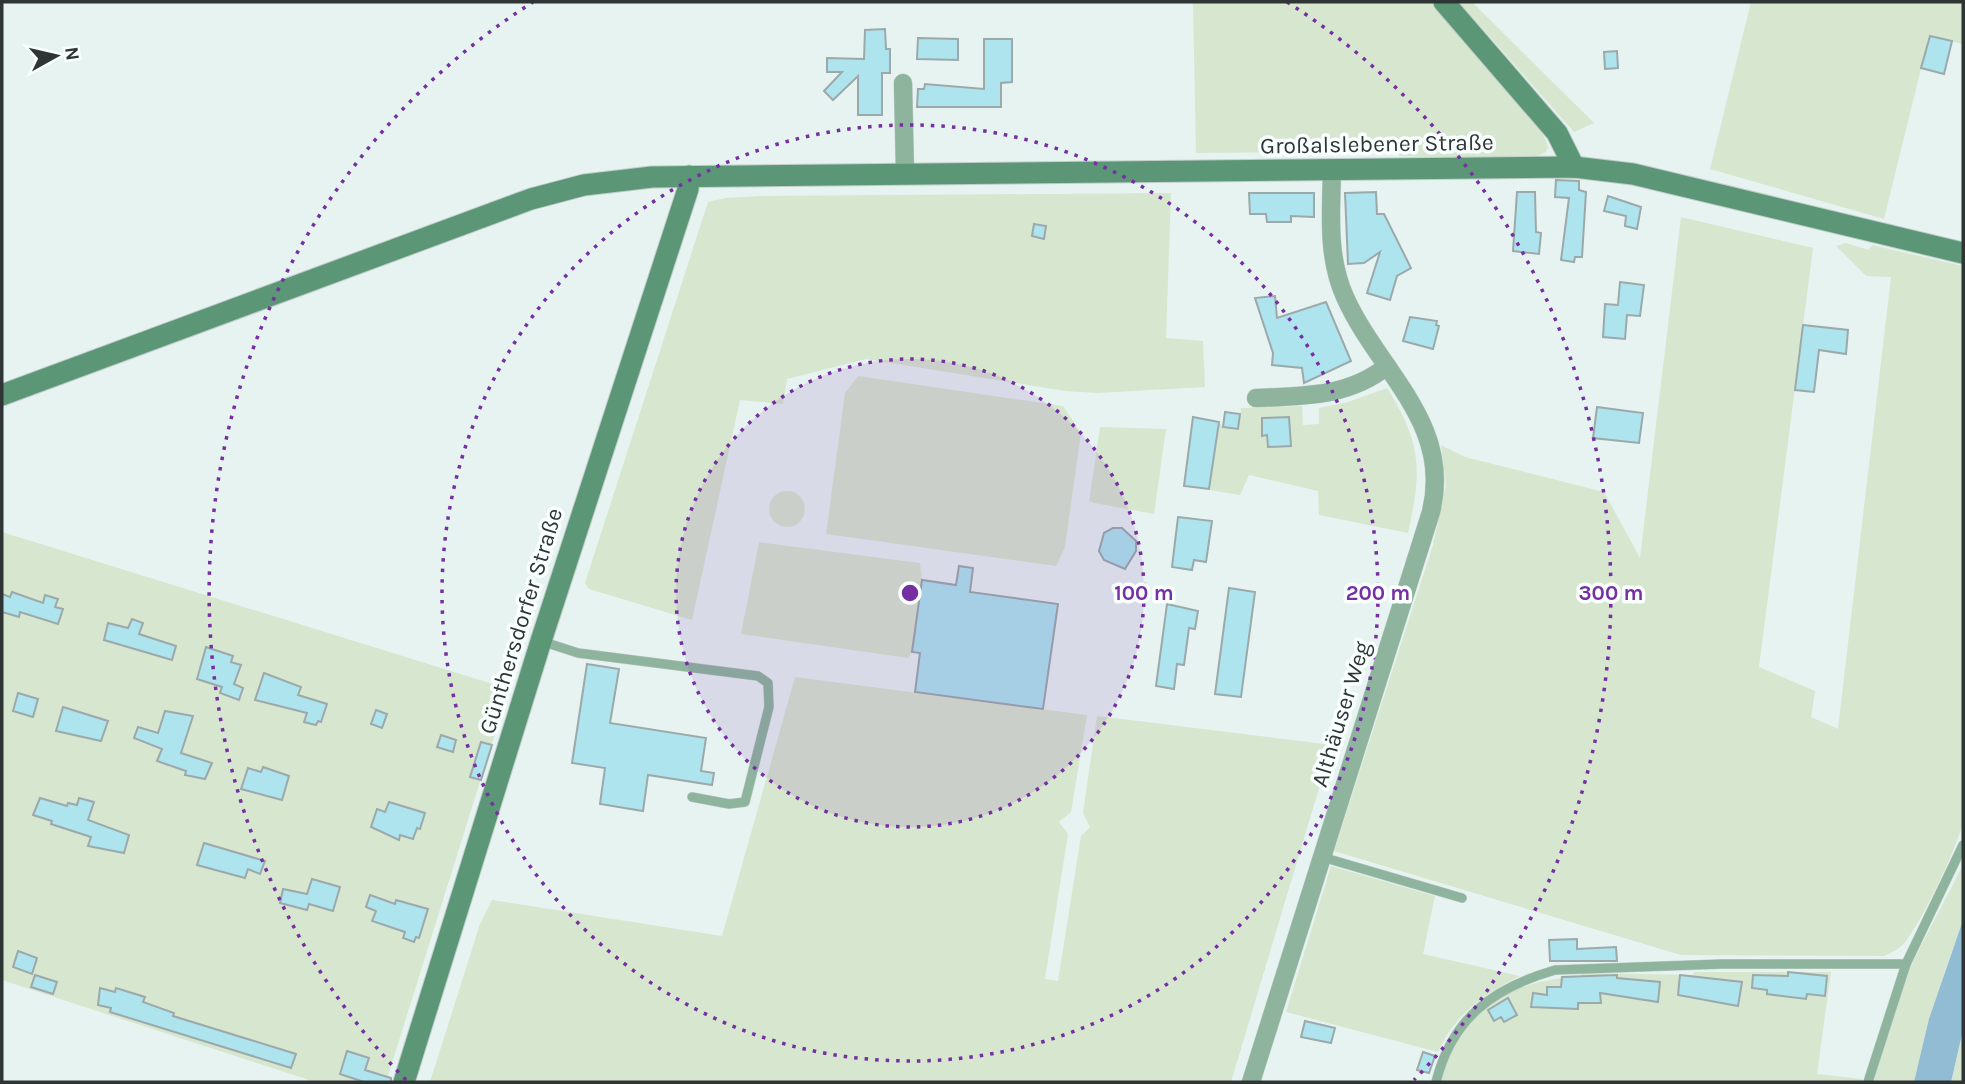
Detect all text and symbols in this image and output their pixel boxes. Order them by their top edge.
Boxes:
north arrow [21,21,91,91]
text: N [60,45,84,62]
street label: Großalslebener Straße [1260,128,1494,160]
street label: Günthersdorfer Straße [474,505,568,737]
centre of rings [898,581,922,605]
text: 100 m [1114,581,1174,605]
text: 200 m [1346,581,1410,605]
text: 300 m [1579,581,1643,605]
street label: Althäuser Weg [1306,638,1376,790]

